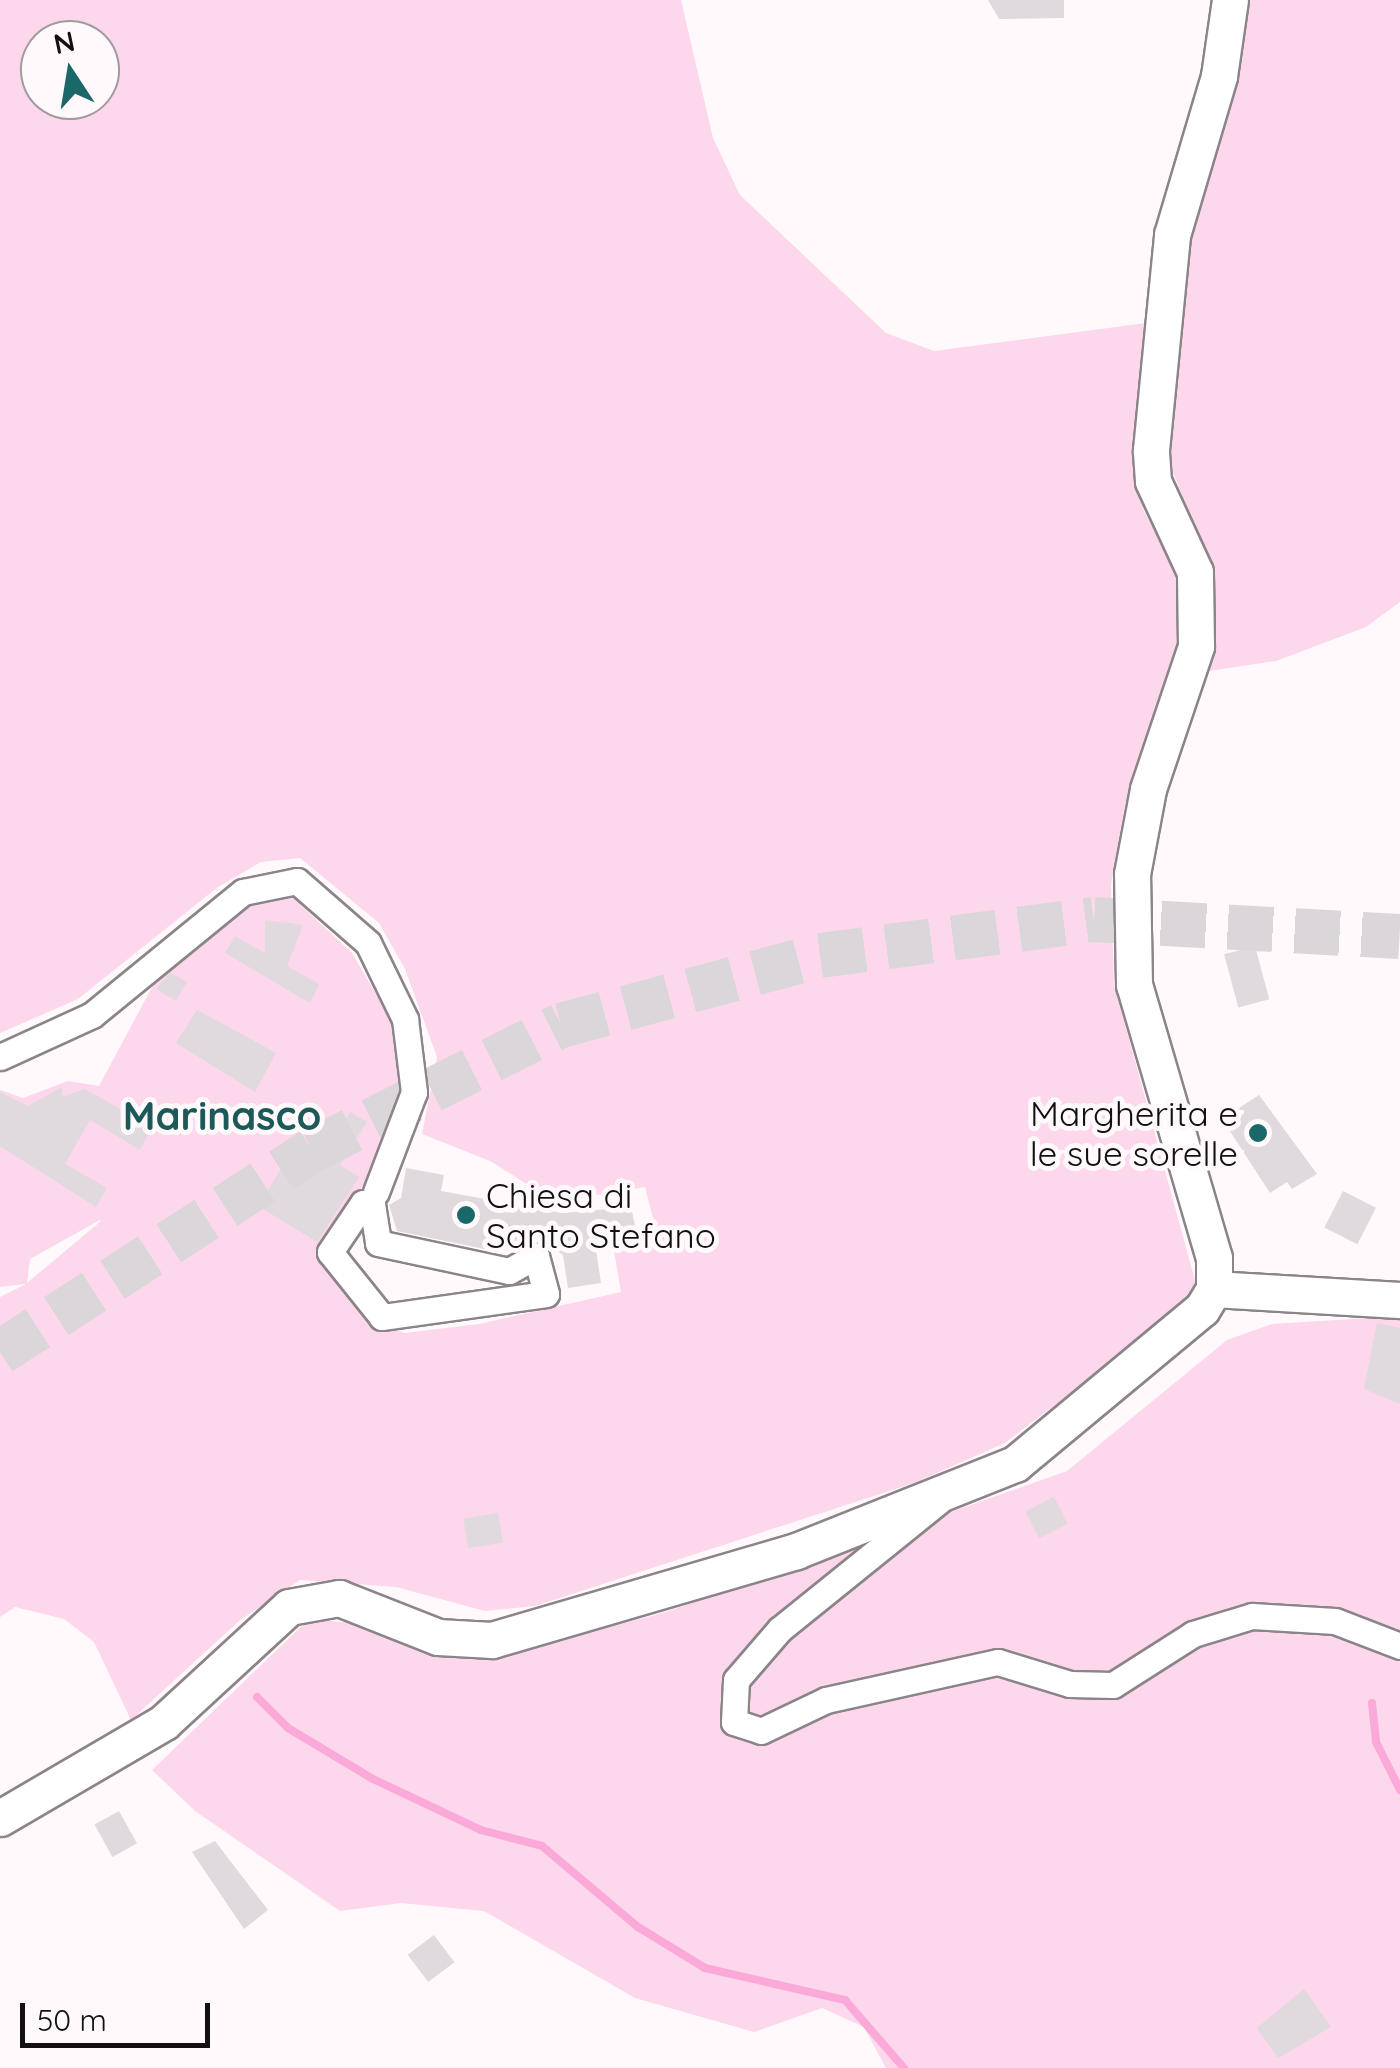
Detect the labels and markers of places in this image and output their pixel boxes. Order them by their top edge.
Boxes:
place label: Margherita e le sue sorelle [1030,1092,1238,1174]
marker: Margherita e le sue sorelle [1247,1122,1269,1144]
place label: Chiesa di Santo Stefano [486,1174,716,1256]
marker: Chiesa di Santo Stefano [455,1204,477,1226]

